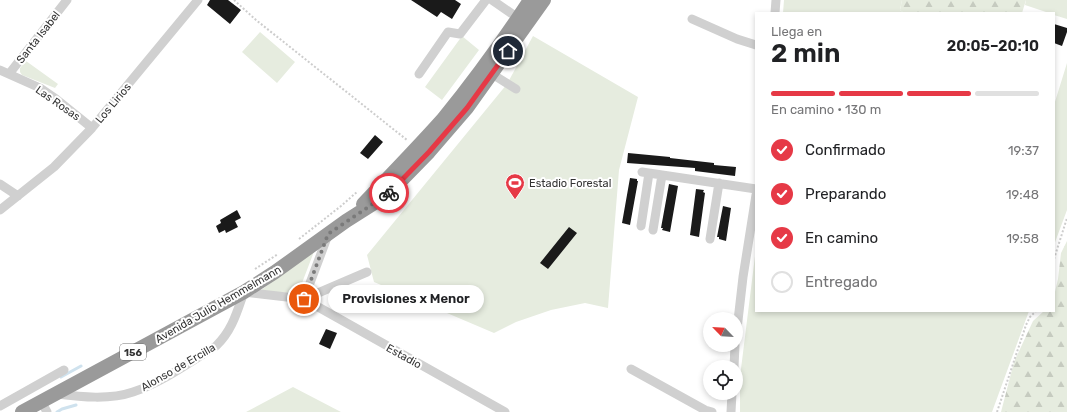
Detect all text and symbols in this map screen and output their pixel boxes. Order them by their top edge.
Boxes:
street label: Santa Isabel [14,9,63,66]
text: Llega en [771,24,822,39]
pin [491,34,525,68]
text: 20:05–20:10 [947,37,1039,55]
text: 2 min [771,38,840,69]
icon: home [497,40,519,62]
street label: Los Lirios [93,80,134,126]
street label: Las Rosas [33,83,83,124]
text: En camino · 130 m [771,102,881,117]
icon: check [771,139,793,161]
text: Confirmado [805,141,886,159]
text: 19:37 [1008,143,1039,158]
sports icon: Estadio Forestal [504,172,526,200]
courier [369,173,409,213]
place label: Estadio Forestal [529,177,611,190]
icon: bike [378,182,400,204]
icon: check [771,183,793,205]
text: Preparando [805,185,886,203]
text: 19:48 [1006,187,1039,202]
icon: check [771,227,793,249]
text: En camino [805,229,878,247]
text: 19:58 [1006,231,1039,246]
street label: Avenida Julio Hemmelmann [153,263,284,346]
text: Entregado [805,273,878,291]
pin [287,282,321,316]
callout: Provisiones x Menor [328,285,484,313]
icon: bag [293,288,315,310]
text: Provisiones x Menor [342,291,470,306]
north arrow [703,312,743,352]
map controls [703,312,743,400]
street label: Alonso de Ercilla [139,341,218,394]
street label: Estadio [384,341,424,371]
road number: 156 [120,344,146,360]
button: locate [703,360,743,400]

